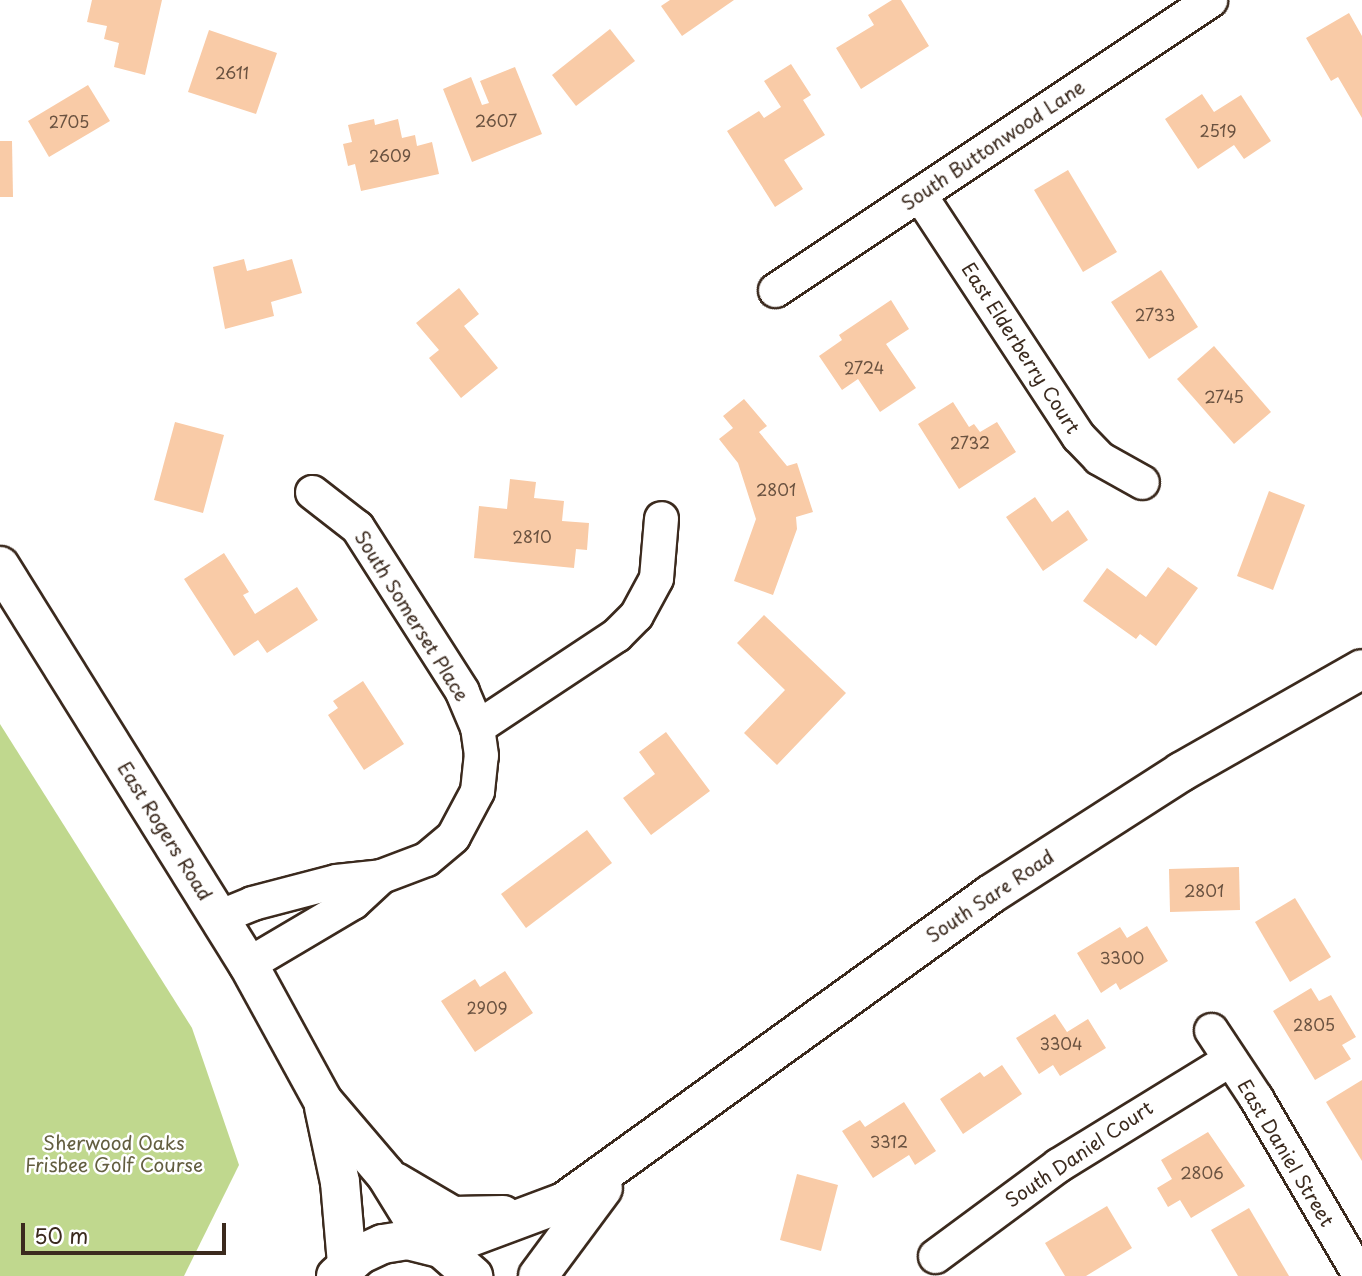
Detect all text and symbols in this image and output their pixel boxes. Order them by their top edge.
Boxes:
house number: 2611 [215,62,249,82]
street label: South Buttonwood Lane [897,75,1089,215]
house number: 2607 [475,110,517,130]
house number: 2705 [49,111,89,131]
house number: 2519 [1200,120,1236,140]
house number: 2609 [369,145,411,165]
street label: East Elderberry Court [957,258,1085,438]
house number: 2733 [1135,304,1175,324]
house number: 2724 [844,357,884,377]
house number: 2745 [1204,386,1244,406]
house number: 2732 [950,432,990,452]
house number: 2801 [756,479,796,499]
street label: South Somerset Place [350,526,474,706]
house number: 2810 [512,526,552,546]
street label: East Rogers Road [113,758,217,904]
street label: South Sare Road [921,844,1059,948]
house number: 2801 [1184,880,1224,900]
house number: 3300 [1100,947,1144,967]
house number: 2909 [466,997,508,1017]
house number: 2805 [1293,1014,1335,1034]
house number: 3304 [1039,1033,1083,1053]
street label: East Daniel Street [1233,1076,1339,1230]
street label: South Daniel Court [1000,1096,1158,1212]
house number: 3312 [870,1131,908,1151]
park label: Sherwood Oaks Frisbee Golf Course [24,1132,204,1176]
house number: 2806 [1180,1162,1224,1182]
scale bar [24,1210,229,1254]
text: 50 m [34,1219,88,1251]

